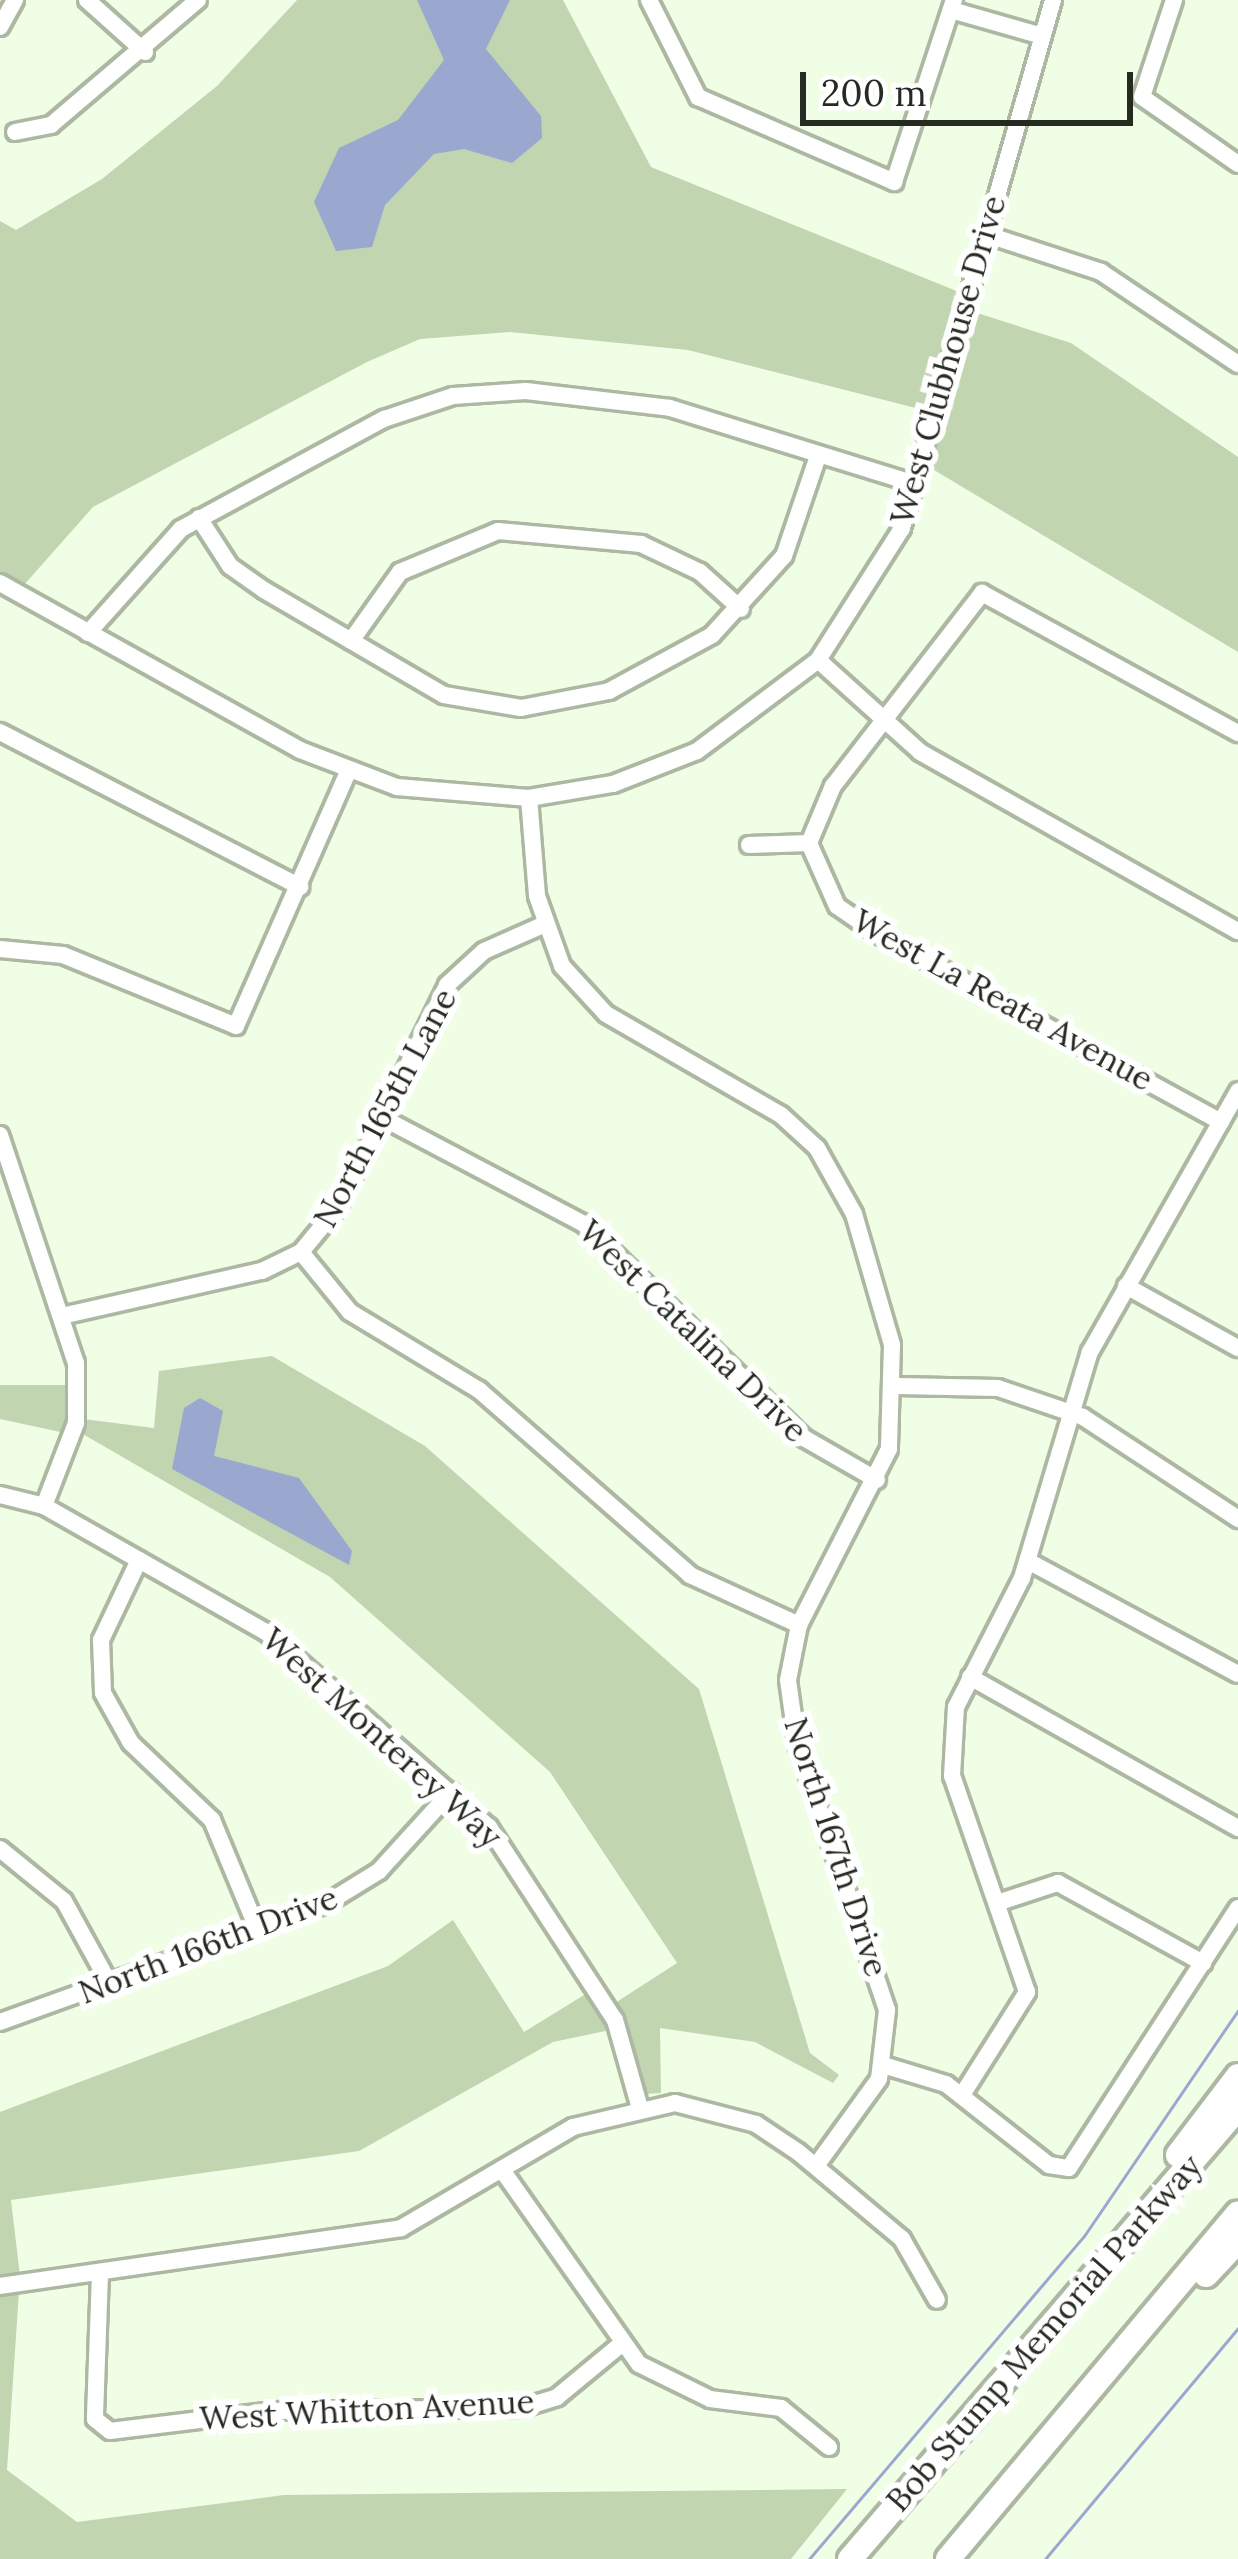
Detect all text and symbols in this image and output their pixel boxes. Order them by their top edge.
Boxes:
scale bar [806,48,1139,122]
text: 200 m [821,70,927,116]
street label: West Clubhouse Drive [882,191,1014,529]
street label: West La Reata Avenue [846,901,1160,1099]
street label: North 165th Lane [305,982,465,1234]
street label: West Catalina Drive [571,1212,815,1450]
street label: West Monterey Way [254,1620,510,1856]
street label: North 167th Drive [776,1713,896,1981]
street label: North 166th Drive [73,1877,343,2013]
street label: Bob Stump Memorial Parkway [878,2146,1210,2520]
street label: West Whitton Avenue [199,2381,535,2439]

